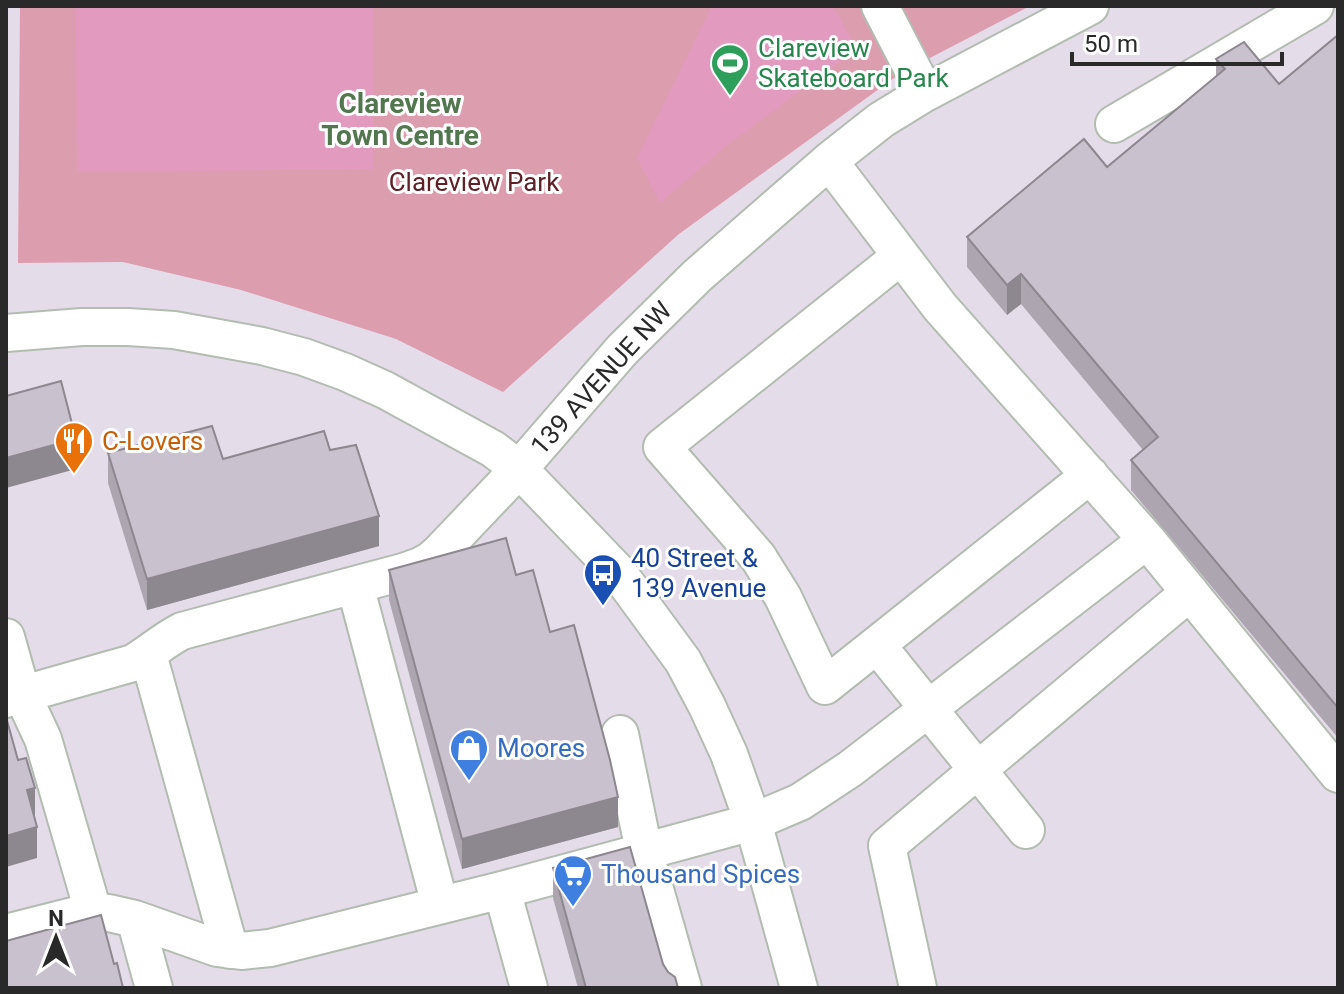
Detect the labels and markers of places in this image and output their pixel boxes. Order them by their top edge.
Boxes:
place label: Clareview Skateboard Park [758,33,950,93]
sports icon: Clareview Skateboard Park [709,42,751,97]
restaurant icon: C-Lovers [53,420,95,475]
place label: C-Lovers [102,426,203,456]
place label: 40 Street & 139 Avenue [631,543,766,603]
bus stop icon: 40 Street & 139 Avenue [582,552,624,607]
shop icon: Moores [448,727,490,782]
place label: Moores [497,733,585,763]
supermarket icon: Thousand Spices [552,853,594,908]
place label: Thousand Spices [601,859,800,889]

